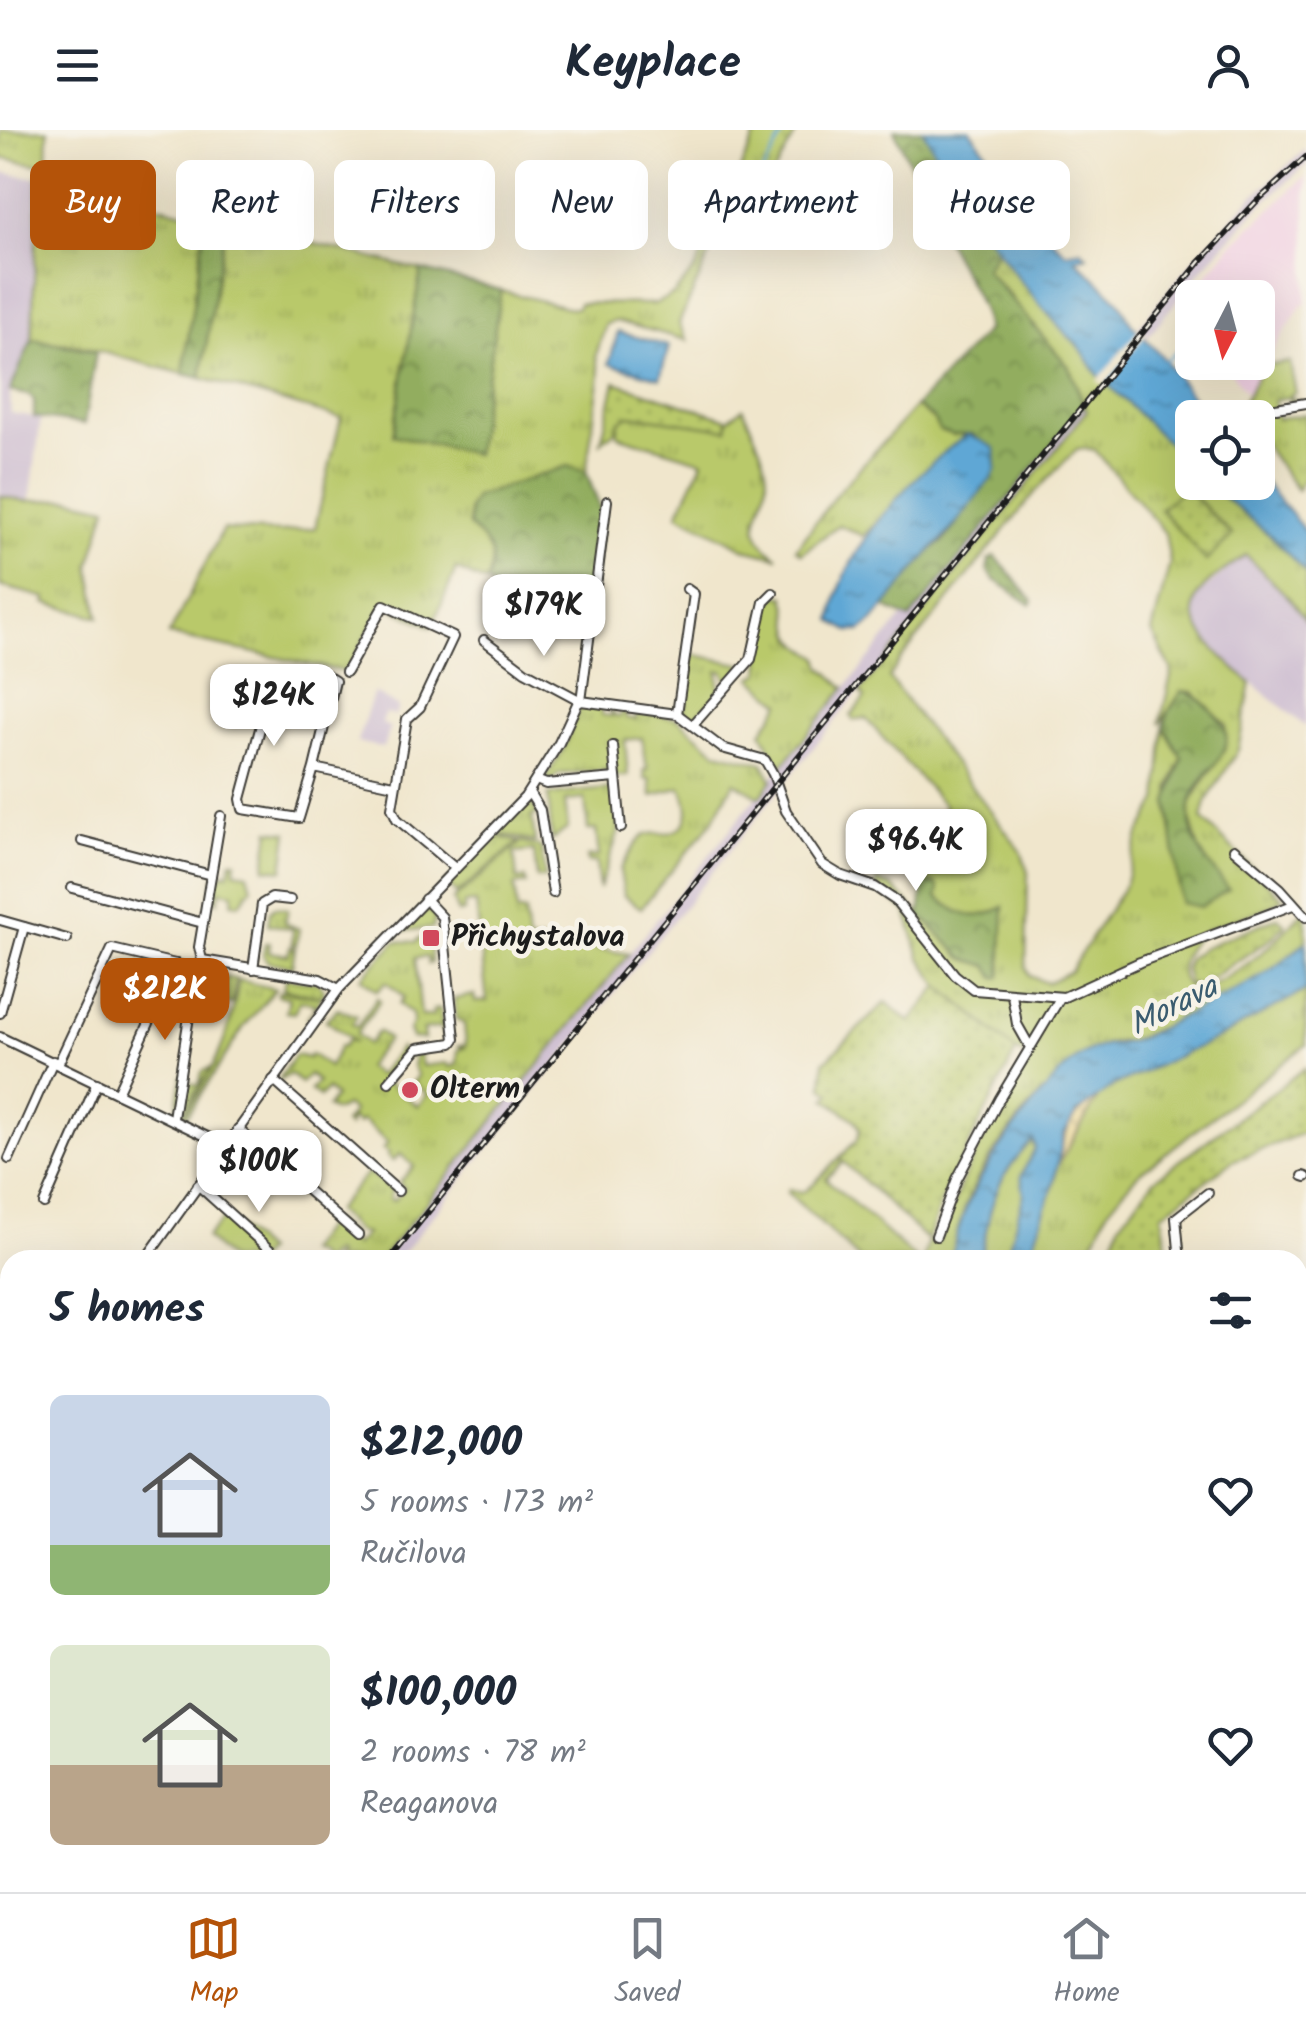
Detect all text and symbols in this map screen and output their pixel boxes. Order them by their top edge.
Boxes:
text: Keyplace [565,29,741,101]
icon: menu [50,38,105,93]
icon: person [1201,38,1256,93]
chip: Buy [30,160,156,250]
chip: Rent [176,160,314,250]
chip: Filters [334,160,495,250]
chip: New [515,160,648,250]
chip: Apartment [668,160,893,250]
chip: House [913,160,1070,250]
north arrow [1175,280,1275,380]
map controls [1175,280,1275,500]
button: locate [1175,400,1275,500]
pin: $179K [474,574,614,659]
text: $179K [504,581,584,632]
pin: $124K [204,664,344,749]
text: $124K [232,671,316,722]
pin: $96.4K [835,809,997,894]
text: $96.4K [868,816,964,867]
place label: Přichystalova [451,914,625,962]
marker: Přichystalova [420,927,442,949]
pin: $212K [95,958,235,1043]
water label: Morava [1121,962,1229,1051]
text: $212K [122,965,208,1016]
place label: Olterm [430,1066,520,1114]
marker: Olterm [399,1079,421,1101]
pin: $100K [189,1130,329,1215]
text: $100K [219,1137,299,1188]
text: 5 homes [50,1277,205,1344]
icon: filters [1203,1283,1258,1338]
text: $212,000 [360,1411,522,1478]
icon: home [130,1435,250,1555]
icon: heart [1203,1468,1258,1523]
text: 5 rooms · 173 m² [360,1478,593,1529]
text: Ručilova [360,1529,467,1580]
text: $100,000 [360,1661,516,1728]
icon: home [130,1685,250,1805]
icon: heart [1203,1718,1258,1773]
text: 2 rooms · 78 m² [360,1728,586,1779]
text: Reaganova [360,1779,498,1830]
tab: Map [186,1911,241,2016]
tab: Saved [614,1911,681,2016]
tab: Home [1053,1911,1120,2016]

